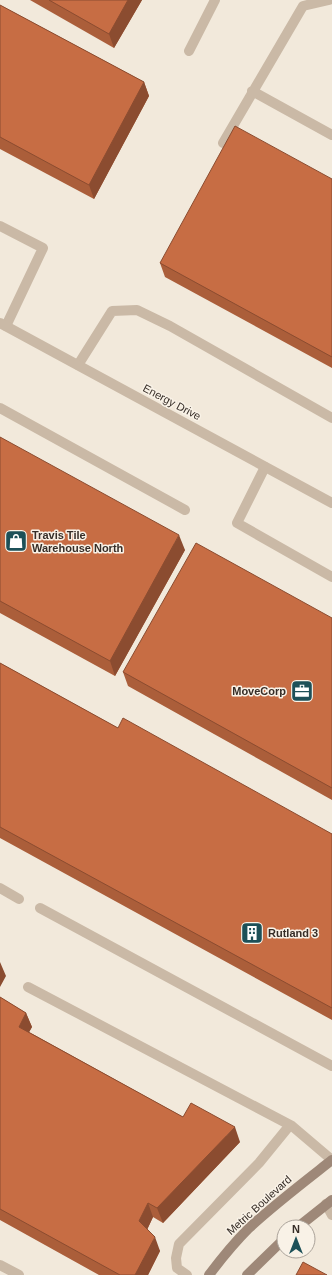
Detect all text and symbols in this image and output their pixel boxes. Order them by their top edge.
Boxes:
street label: Energy Drive [141,382,203,422]
shop icon: Travis Tile Warehouse North [3,528,29,554]
place label: Travis Tile Warehouse North [32,529,124,554]
office icon: MoveCorp [289,678,315,704]
place label: MoveCorp [232,685,286,697]
building icon: Rutland 3 [239,920,265,946]
place label: Rutland 3 [268,927,318,939]
street label: Metric Boulevard [224,1173,294,1237]
north arrow [276,1219,316,1259]
text: N [292,1223,300,1235]

